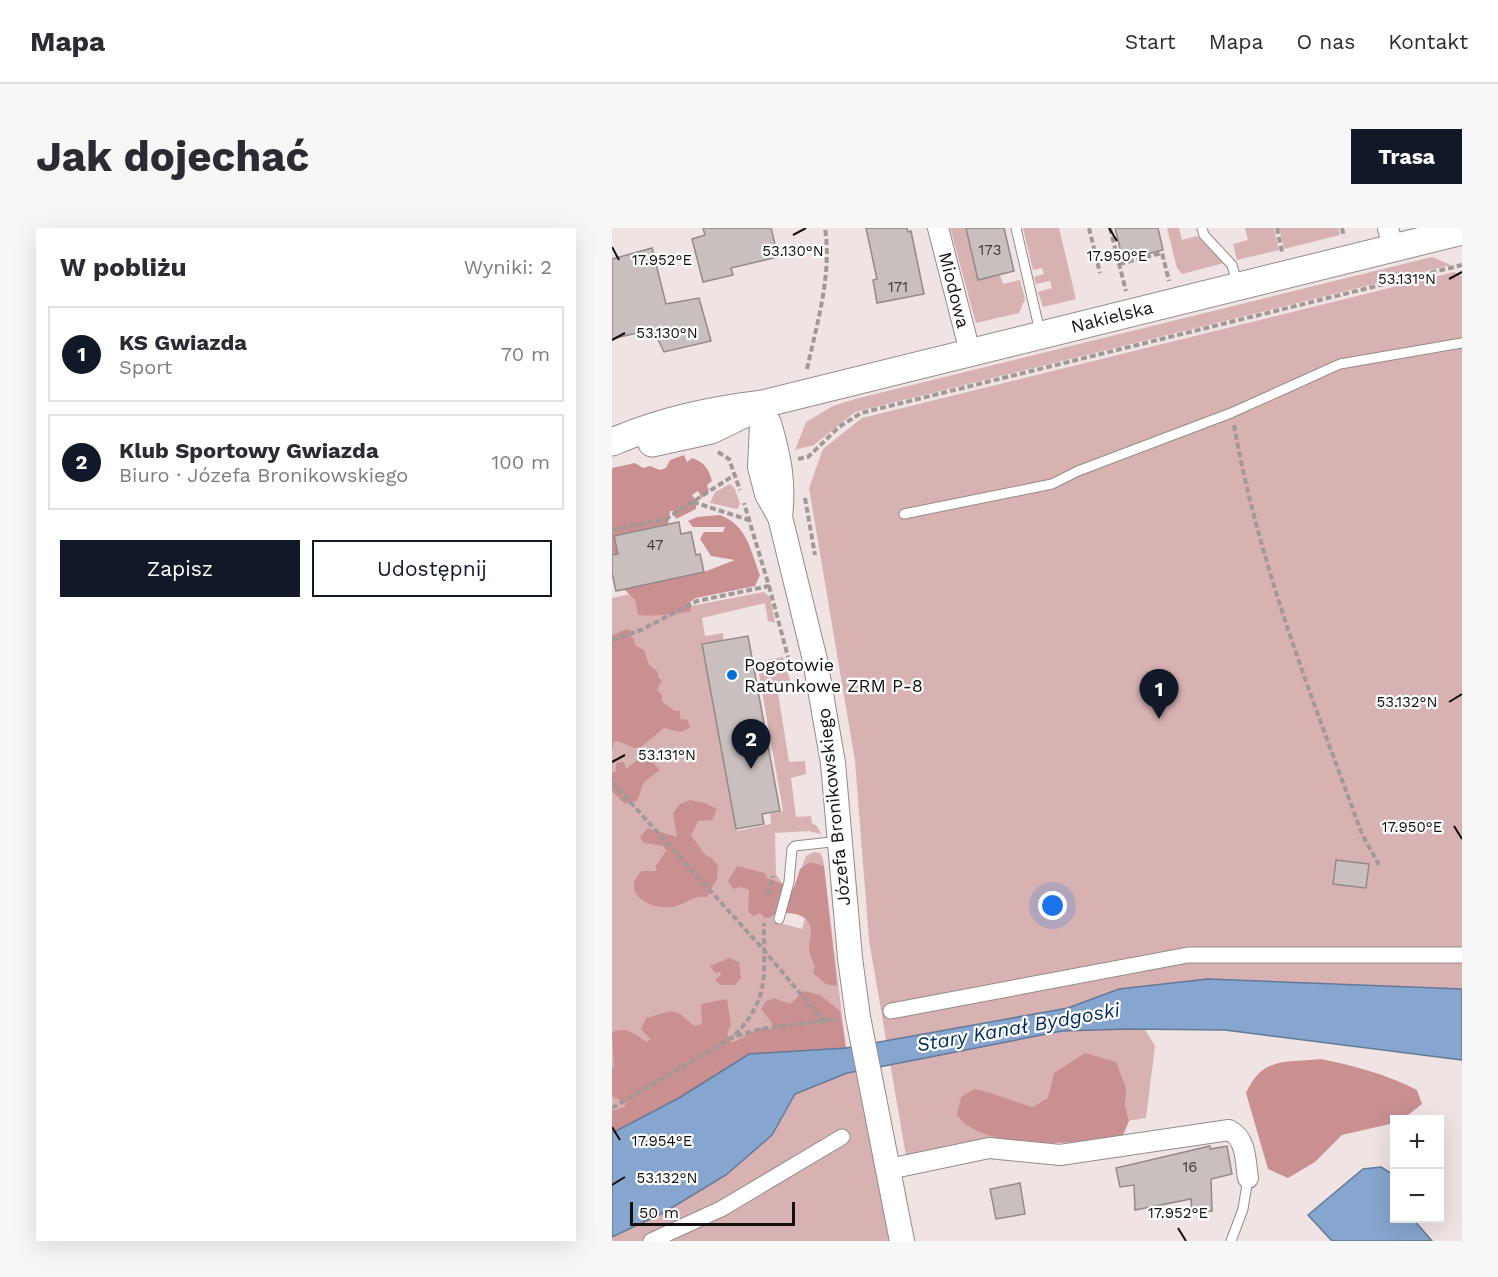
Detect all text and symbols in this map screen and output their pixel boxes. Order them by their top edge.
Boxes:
text: Mapa [30,25,105,58]
text: Start [1125,29,1176,54]
text: Mapa [1209,29,1263,54]
text: O nas [1296,29,1355,54]
text: Kontakt [1388,29,1468,54]
button: Trasa [1351,129,1462,184]
text: Jak dojechać [36,132,309,181]
house number: 173 [978,241,1002,259]
text: 53.130°N [762,242,824,260]
text: 17.950°E [1087,247,1147,265]
street label: Miodowa [935,250,974,330]
text: 17.952°E [632,251,692,269]
text: W pobliżu [60,252,187,282]
text: Wyniki: 2 [464,255,552,279]
text: 53.131°N [1378,270,1436,288]
house number: 171 [888,278,908,296]
street label: Nakielska [1069,296,1155,337]
text: 53.130°N [636,324,698,342]
text: KS Gwiazda [119,330,247,355]
text: 1 [77,342,86,366]
text: 70 m [501,342,550,366]
text: Sport [119,355,172,379]
text: Klub Sportowy Gwiazda [119,438,379,463]
text: 2 [76,450,87,474]
text: 100 m [491,450,550,474]
text: Biuro · Józefa Bronikowskiego [119,463,408,487]
house number: 47 [647,536,663,554]
button: Zapisz [60,540,300,597]
button: Udostępnij [312,540,552,597]
place label: Pogotowie Ratunkowe ZRM P-8 [744,654,923,696]
marker: Pogotowie Ratunkowe ZRM P-8 [725,668,739,682]
pin: 1 [1140,670,1178,719]
text: 53.132°N [1377,693,1437,711]
street label: Józefa Bronikowskiego [813,707,854,907]
pin: 2 [732,720,770,769]
text: 53.131°N [638,746,696,764]
text: 17.950°E [1382,818,1442,836]
your location [1038,891,1067,920]
water label: Stary Kanał Bydgoski [915,997,1122,1057]
map controls [1390,1115,1444,1223]
button: + [1390,1115,1444,1169]
text: 17.954°E [632,1132,692,1150]
house number: 16 [1183,1158,1197,1176]
text: 53.132°N [637,1169,697,1187]
button: − [1390,1169,1444,1223]
scale bar [630,1199,795,1226]
text: 50 m [639,1203,679,1222]
text: 17.952°E [1148,1204,1208,1222]

